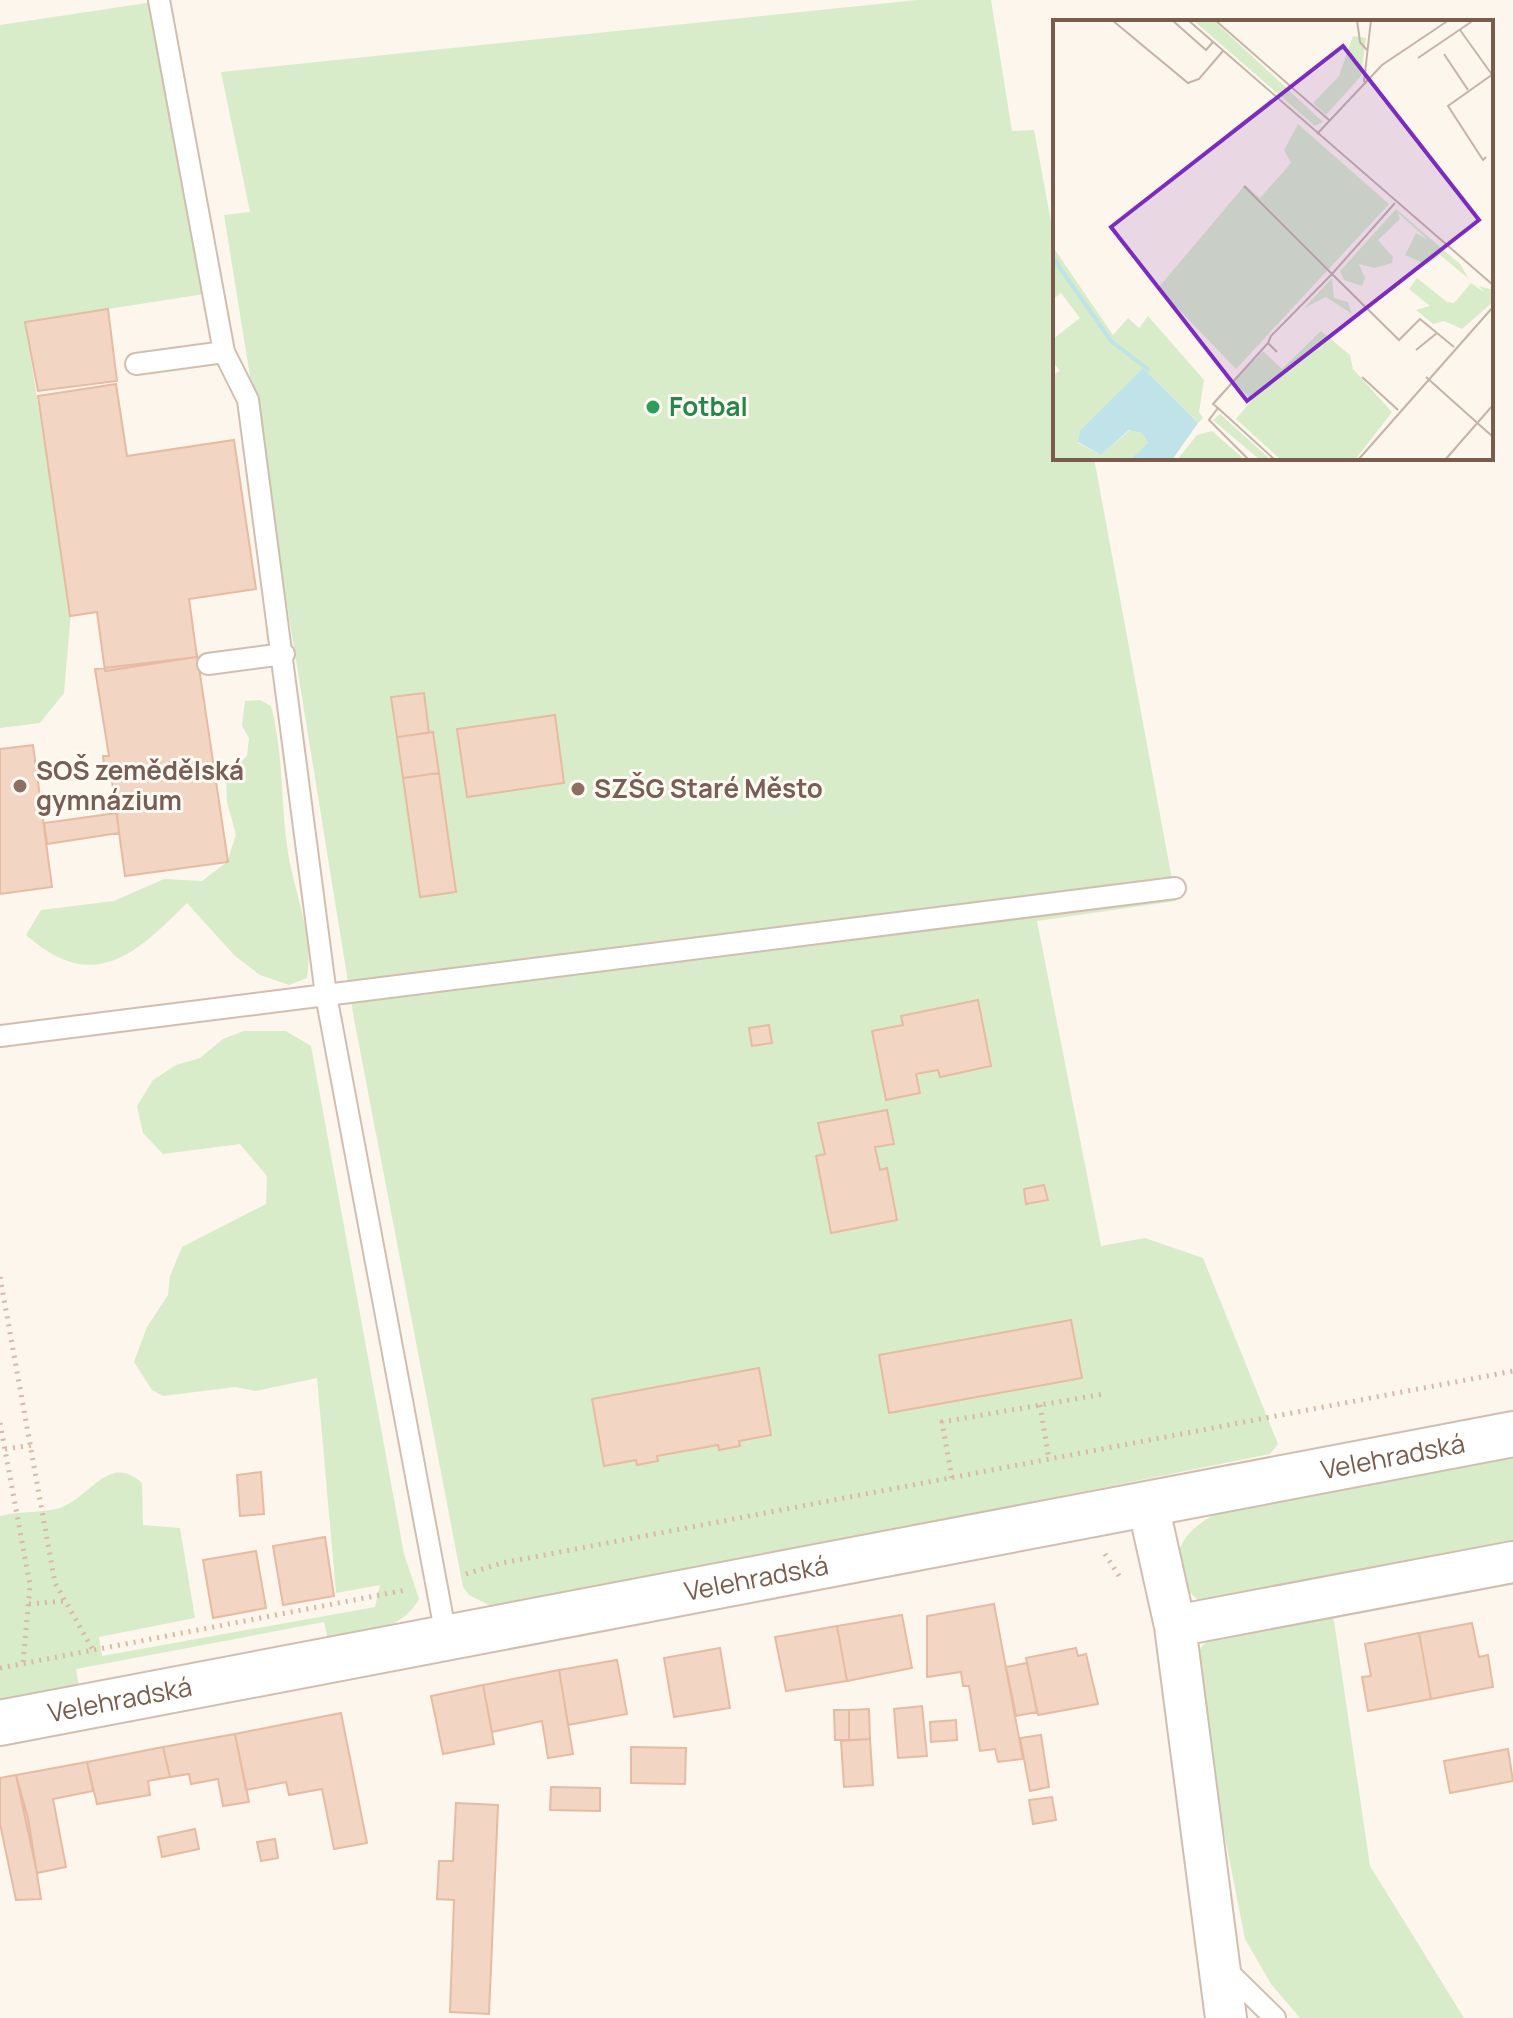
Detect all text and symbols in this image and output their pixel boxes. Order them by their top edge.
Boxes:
inset map [1053,20,1493,460]
place label: Fotbal [669,388,748,424]
marker: Fotbal [644,398,662,416]
place label: SOŠ zemědělská gymnázium [36,752,244,818]
place label: SZŠG Staré Město [594,770,823,806]
marker: SOŠ zemědělská gymnázium [11,777,29,795]
marker: SZŠG Staré Město [569,780,587,798]
street label: Velehradská [1318,1425,1468,1487]
street label: Velehradská [681,1546,831,1609]
street label: Velehradská [45,1668,195,1730]

